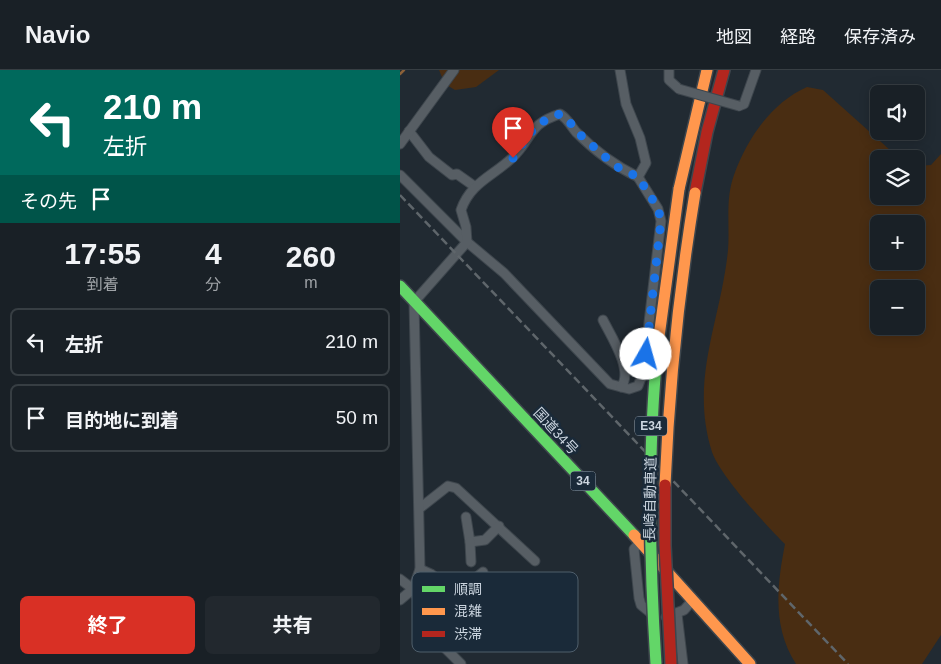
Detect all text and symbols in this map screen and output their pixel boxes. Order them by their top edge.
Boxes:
text: Navio [25,21,90,48]
text: 地図 [716,27,752,47]
text: 経路 [780,27,816,47]
text: 保存済み [844,27,916,47]
map controls [870,85,925,335]
button: sound [870,85,925,140]
text: 210 m [103,87,202,126]
icon: left [20,90,85,155]
pin [492,107,534,158]
icon: arrive [499,114,527,142]
text: 左折 [103,134,147,159]
button: layers [870,150,925,205]
icon: arrive [87,185,115,213]
text: その先 [20,191,77,212]
button: + [870,215,925,270]
text: 17:55 [64,237,141,270]
text: 4 [205,237,222,270]
text: 260 [286,240,336,273]
text: m [304,274,317,291]
text: 到着 [86,276,119,293]
text: 分 [205,276,221,293]
button: − [870,280,925,335]
position arrow [619,327,671,379]
icon: left [22,328,50,356]
text: 210 m [325,331,378,352]
text: 左折 [65,334,103,355]
icon: arrive [22,404,50,432]
street label: 国道34号 [531,404,581,458]
text: 50 m [336,407,378,428]
text: 目的地に到着 [65,410,179,431]
road number: E34 [635,416,667,436]
street label: 長崎自動車道 [641,457,659,541]
road number: 34 [570,472,596,491]
legend [412,572,578,652]
text: 順調 [454,581,482,597]
button: 終了 [20,596,195,654]
button: 共有 [205,596,380,654]
text: 混雑 [454,603,482,619]
text: 渋滞 [454,626,482,642]

